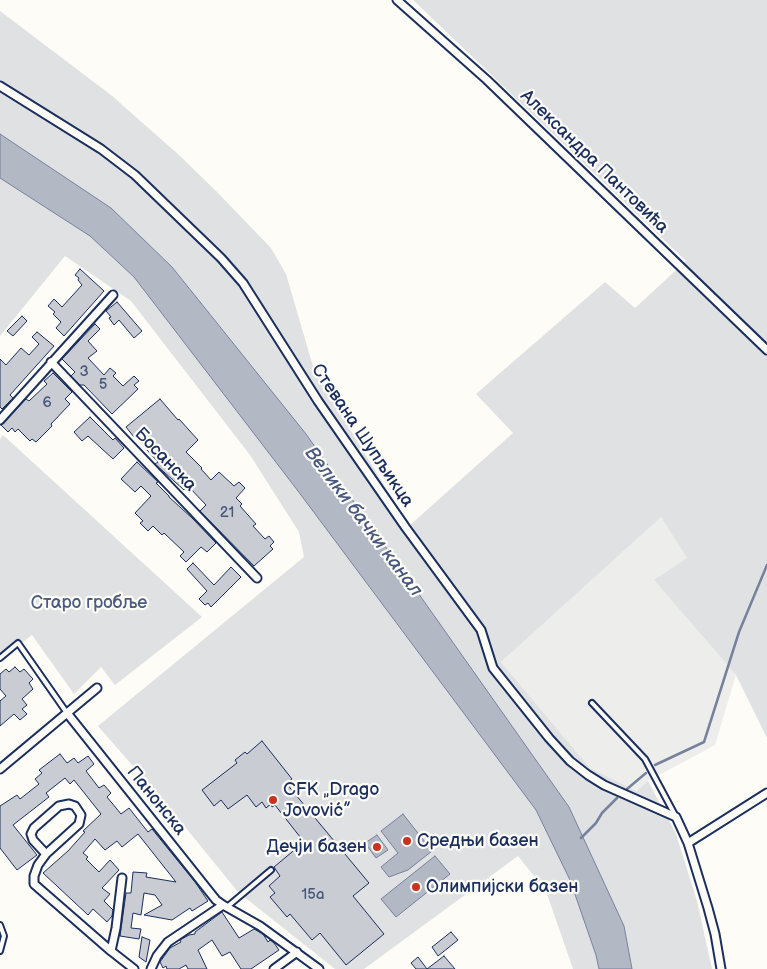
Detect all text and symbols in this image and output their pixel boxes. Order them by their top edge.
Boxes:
street label: Александра Пантовића [515,86,673,238]
street label: Стевана Шупљикца [306,360,418,512]
house number: 3 [79,363,89,381]
house number: 5 [99,376,107,394]
house number: 6 [42,394,52,412]
street label: Босанска [129,424,201,496]
water label: Велики бачки канал [299,443,427,601]
house number: 21 [220,504,234,522]
park label: Старо гробље [31,592,147,614]
street label: Панонска [122,762,190,840]
place label: CFK „Drago Jovović” [283,779,379,822]
marker: CFK „Drago Jovović” [267,794,279,806]
place label: Средњи базен [417,830,539,852]
marker: Средњи базен [401,835,413,847]
place label: Дечји базен [267,836,367,858]
marker: Дечји базен [371,841,383,853]
place label: Олимпијски базен [426,876,578,898]
marker: Олимпијски базен [410,881,422,893]
house number: 15a [302,886,324,904]

